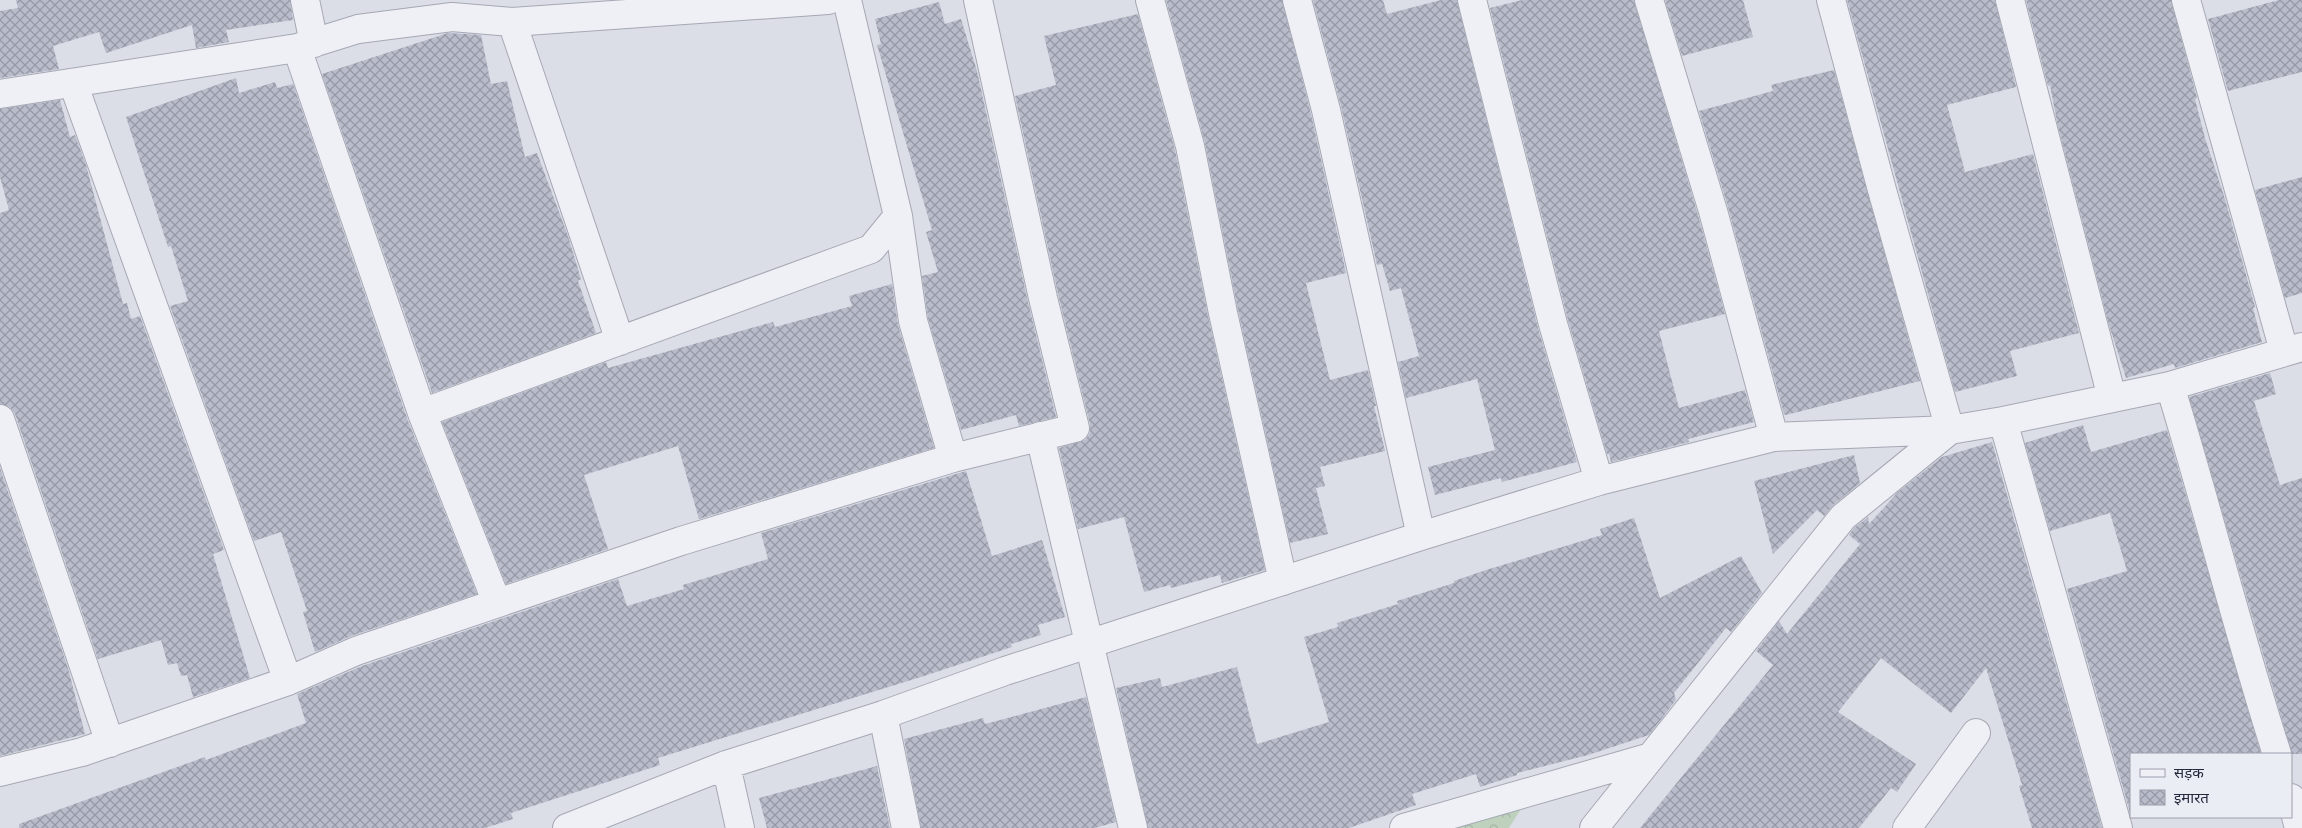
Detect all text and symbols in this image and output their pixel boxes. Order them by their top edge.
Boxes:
legend [2130,753,2292,818]
text: सड़क [2174,763,2204,782]
text: इमारत [2174,788,2209,807]

